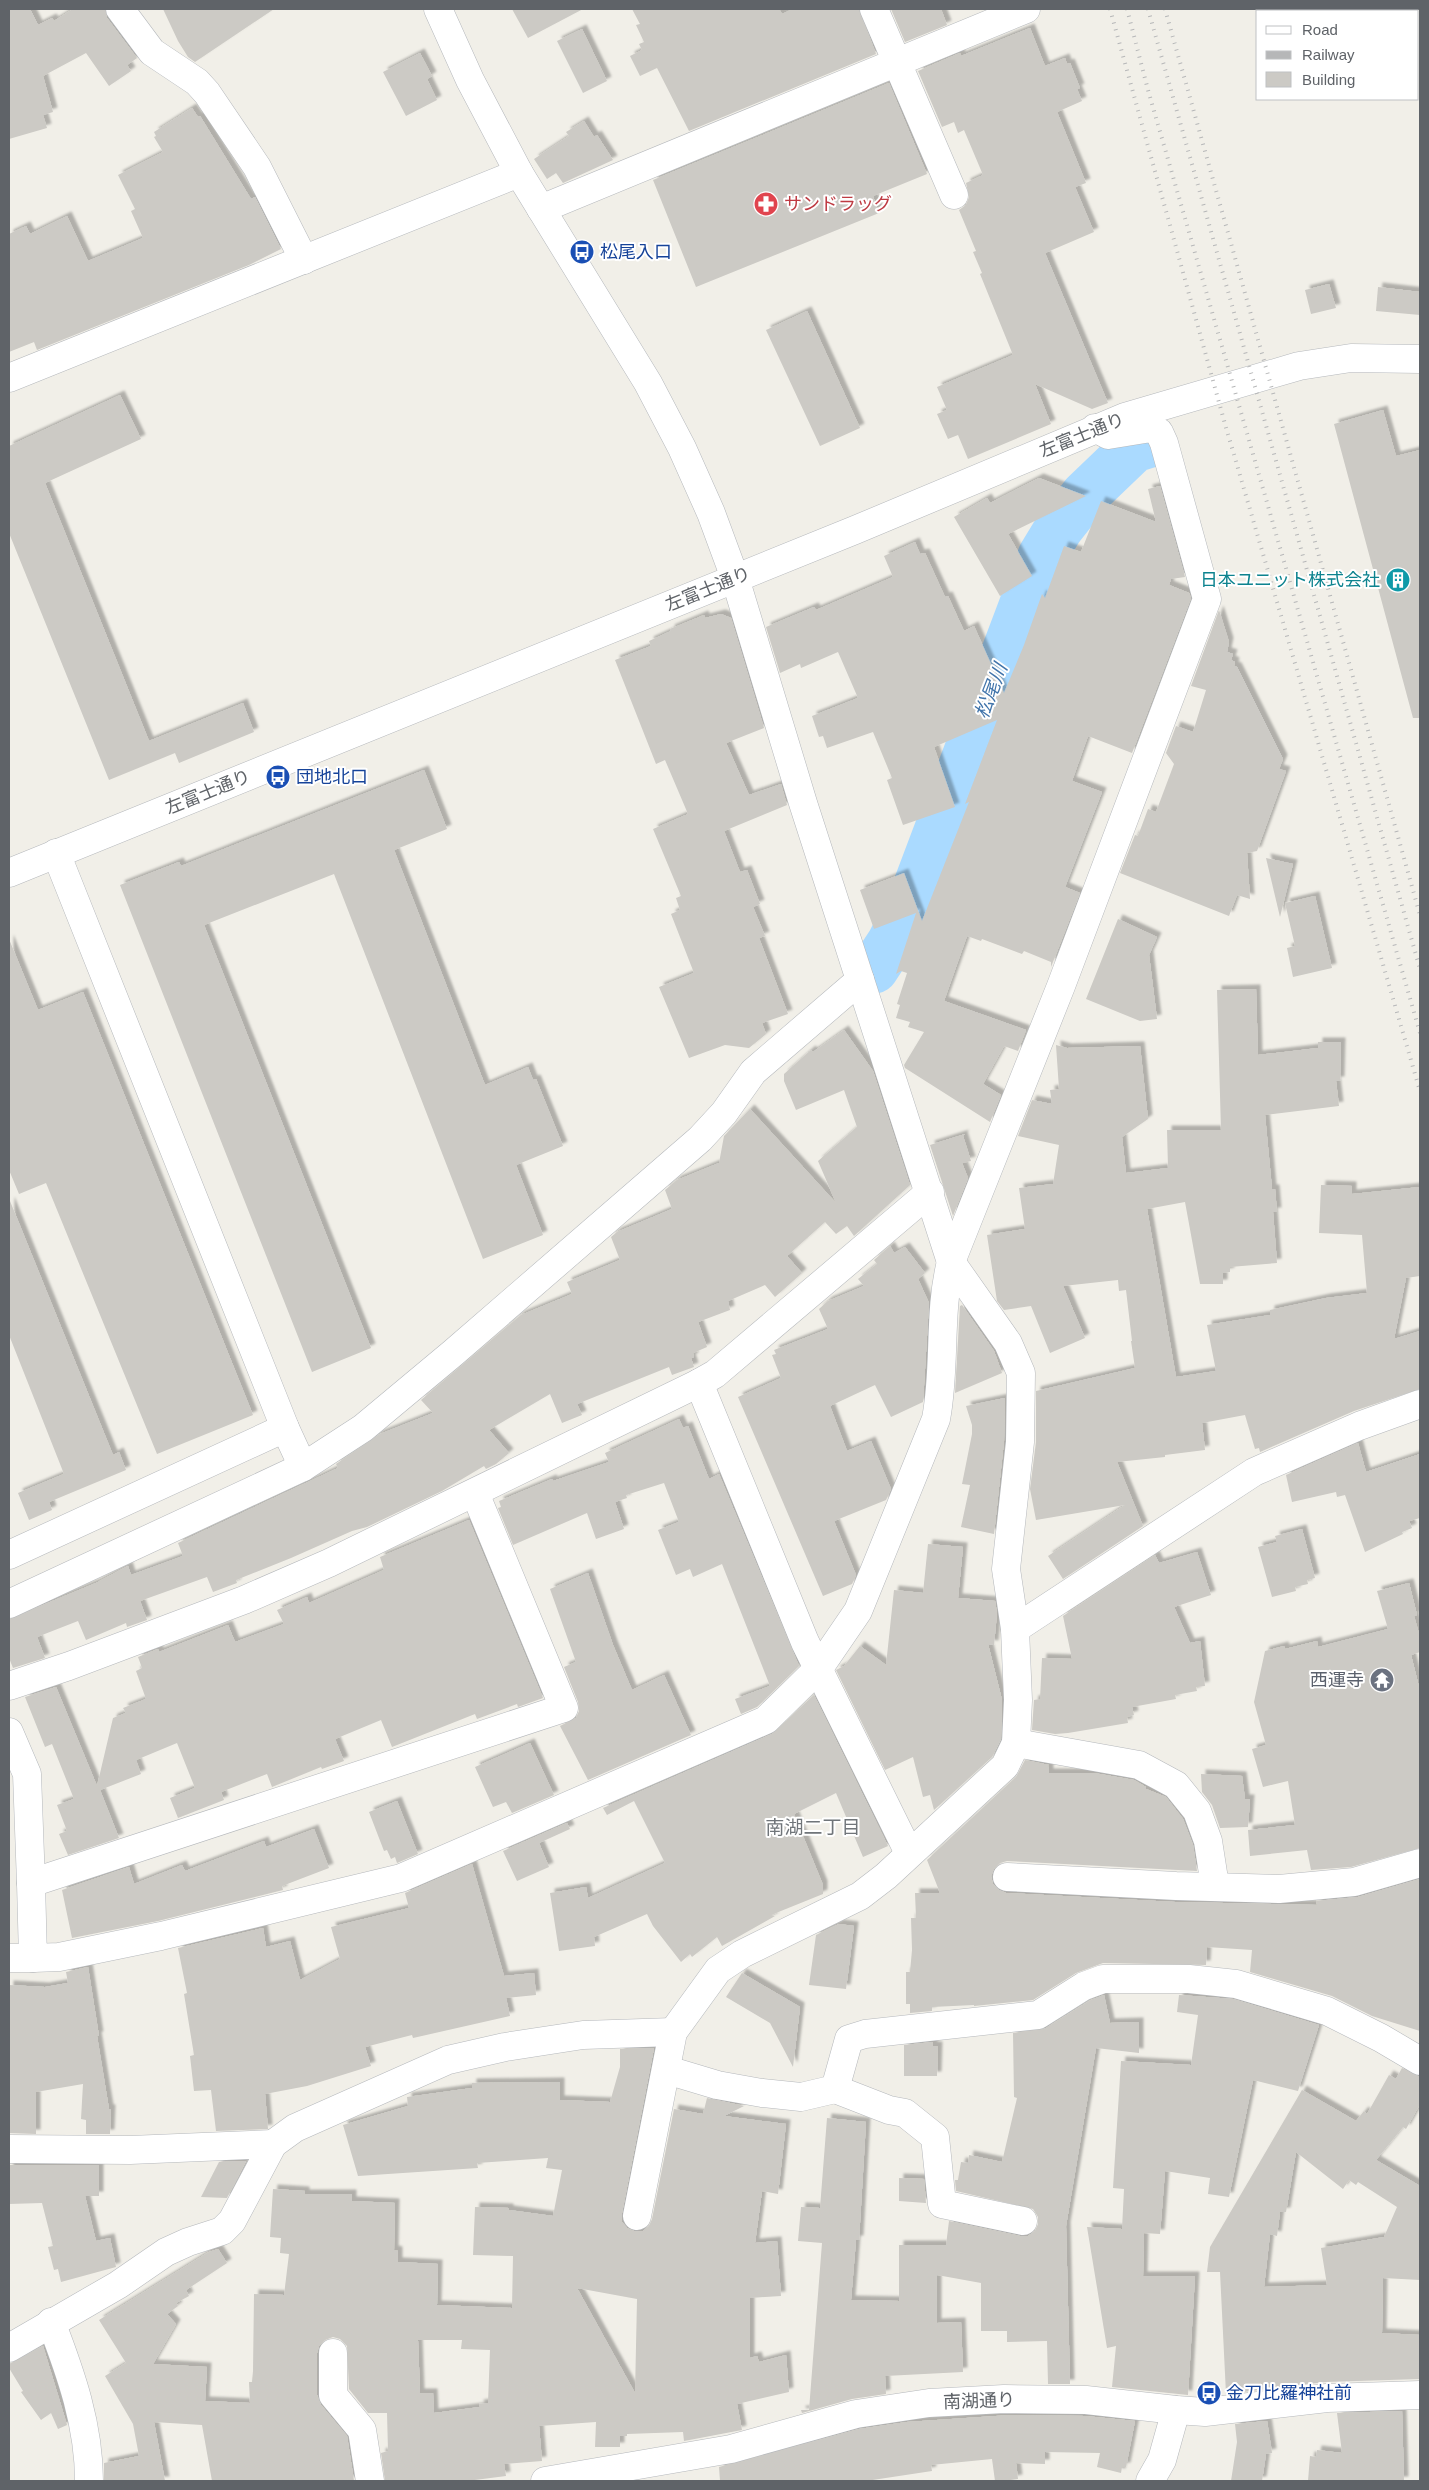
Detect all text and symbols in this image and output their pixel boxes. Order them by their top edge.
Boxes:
legend [1256,10,1419,100]
text: Road [1302,21,1338,38]
text: Railway [1302,46,1355,63]
text: Building [1302,71,1355,88]
pharmacy icon: サンドラッグ [753,191,779,217]
place label: サンドラッグ [784,194,892,214]
bus stop icon: 松尾入口 [569,239,595,265]
place label: 松尾入口 [600,242,672,262]
street label: 左富士通り [1037,409,1127,461]
street label: 左富士通り [663,563,753,615]
building icon: 日本ユニット株式会社 [1385,567,1411,593]
place label: 日本ユニット株式会社 [1200,570,1380,590]
water label: 松尾川 [971,659,1012,721]
bus stop icon: 団地北口 [265,764,291,790]
street label: 左富士通り [163,766,253,818]
place label: 団地北口 [296,767,368,787]
temple icon: 西運寺 [1369,1667,1395,1693]
place label: 西運寺 [1310,1670,1364,1690]
district label: 南湖二丁目 [765,1817,861,1838]
bus stop icon: 金刀比羅神社前 [1196,2380,1222,2406]
place label: 金刀比羅神社前 [1226,2383,1352,2403]
street label: 南湖通り [943,2390,1015,2412]

